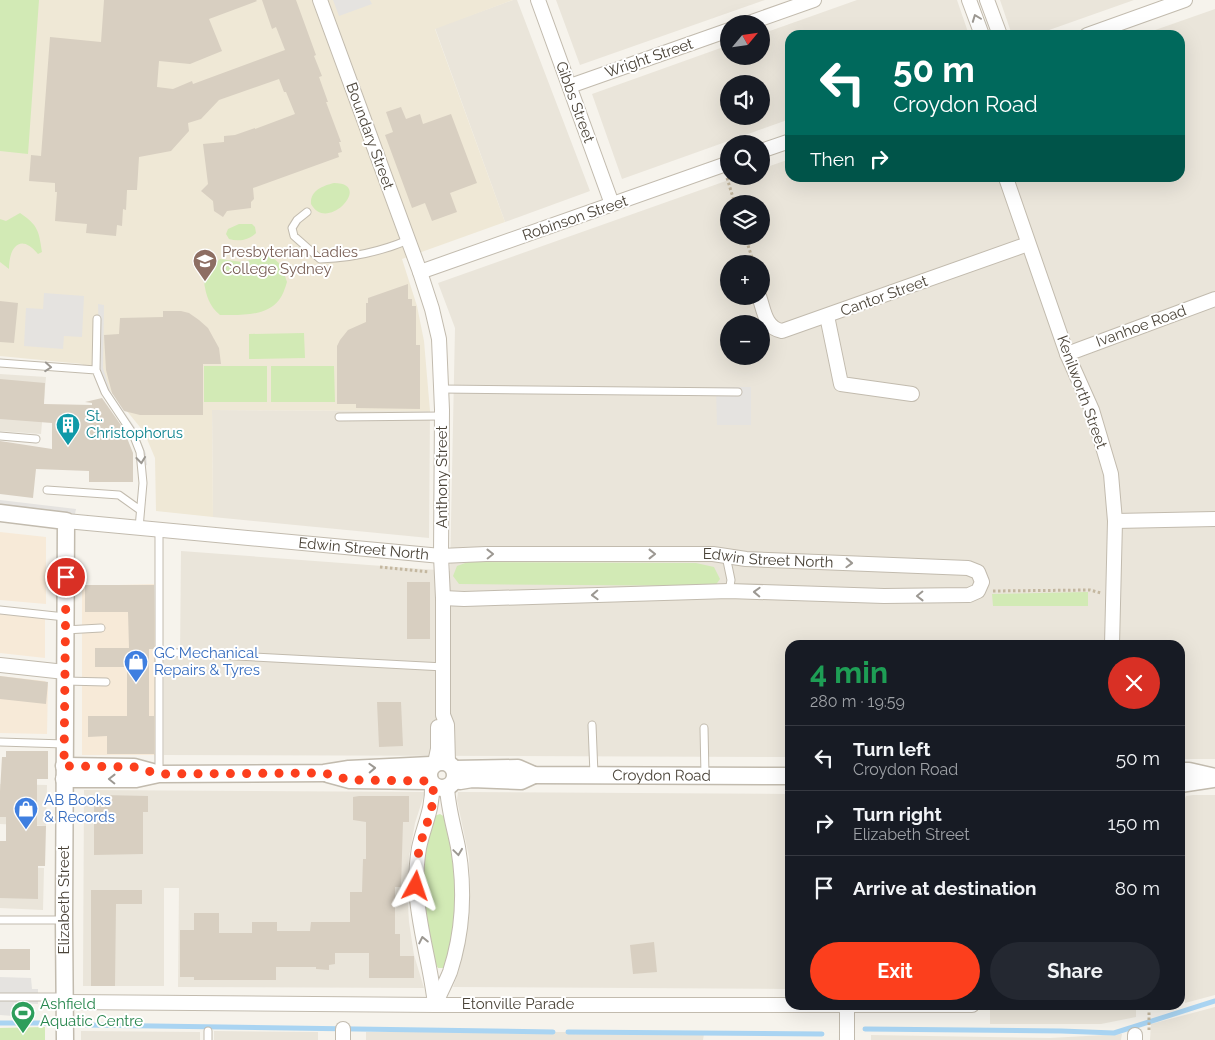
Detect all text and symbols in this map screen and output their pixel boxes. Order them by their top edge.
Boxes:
one-way arrow [972,14,982,22]
north arrow [720,15,770,65]
map controls [720,15,770,365]
street label: Wright Street [603,35,695,81]
text: 50 m [893,49,975,90]
icon: left [810,50,875,115]
street label: Gibbs Street [552,59,598,145]
button: sound [720,75,770,125]
street label: Boundary Street [342,80,398,192]
text: Croydon Road [893,91,1038,117]
button: search [720,135,770,185]
icon: right [865,145,893,173]
text: Then [810,148,855,170]
street label: Robinson Street [520,192,630,244]
button: layers [720,195,770,245]
place label: Presbyterian Ladies College Sydney [222,243,358,278]
school or university icon: Presbyterian Ladies College Sydney [192,248,218,282]
button: + [720,255,770,305]
street label: Cantor Street [838,272,930,320]
street label: Ivanhoe Road [1093,301,1189,351]
button: − [720,315,770,365]
street label: Kenilworth Street [1053,333,1111,451]
one-way arrow [44,362,52,373]
place label: St. Christophorus [86,407,183,442]
building icon: St. Christophorus [55,412,81,446]
street label: Anthony Street [433,425,451,529]
one-way arrow [135,456,146,464]
street label: Edwin Street North [298,534,430,564]
street label: Edwin Street North [703,545,834,572]
one-way arrow [486,549,494,559]
one-way arrow [649,549,657,559]
pin [45,556,87,598]
one-way arrow [846,558,854,568]
icon: arrive [52,563,80,591]
one-way arrow [753,587,761,597]
one-way arrow [591,590,598,600]
one-way arrow [916,590,924,601]
place label: GC Mechanical Repairs & Tyres [154,644,260,679]
shop icon: GC Mechanical Repairs & Tyres [123,649,149,683]
text: 4 min [810,655,888,690]
button: close [1108,657,1160,709]
text: 280 m · 19:59 [810,692,905,711]
text: Turn left [853,738,930,760]
icon: left [810,744,838,772]
text: 50 m [1116,747,1160,769]
text: Croydon Road [853,760,958,779]
one-way arrow [368,763,376,773]
street label: Croydon Road [612,766,711,785]
one-way arrow [107,774,115,784]
place label: AB Books & Records [44,791,115,826]
shop icon: AB Books & Records [13,796,39,830]
text: Turn right [853,803,942,825]
icon: right [810,809,838,837]
text: 150 m [1108,812,1160,834]
text: Elizabeth Street [853,825,970,844]
street label: Elizabeth Street [55,845,73,955]
one-way arrow [452,848,463,856]
position arrow [389,859,441,911]
icon: arrive [810,874,838,902]
text: Arrive at destination [853,877,1037,899]
text: 80 m [1115,877,1160,899]
one-way arrow [419,935,429,944]
button: Exit [810,942,980,1000]
button: Share [990,942,1160,1000]
place label: Ashfield Aquatic Centre [40,995,143,1030]
street label: Etonville Parade [462,995,574,1013]
sports icon: Ashfield Aquatic Centre [10,1000,36,1034]

